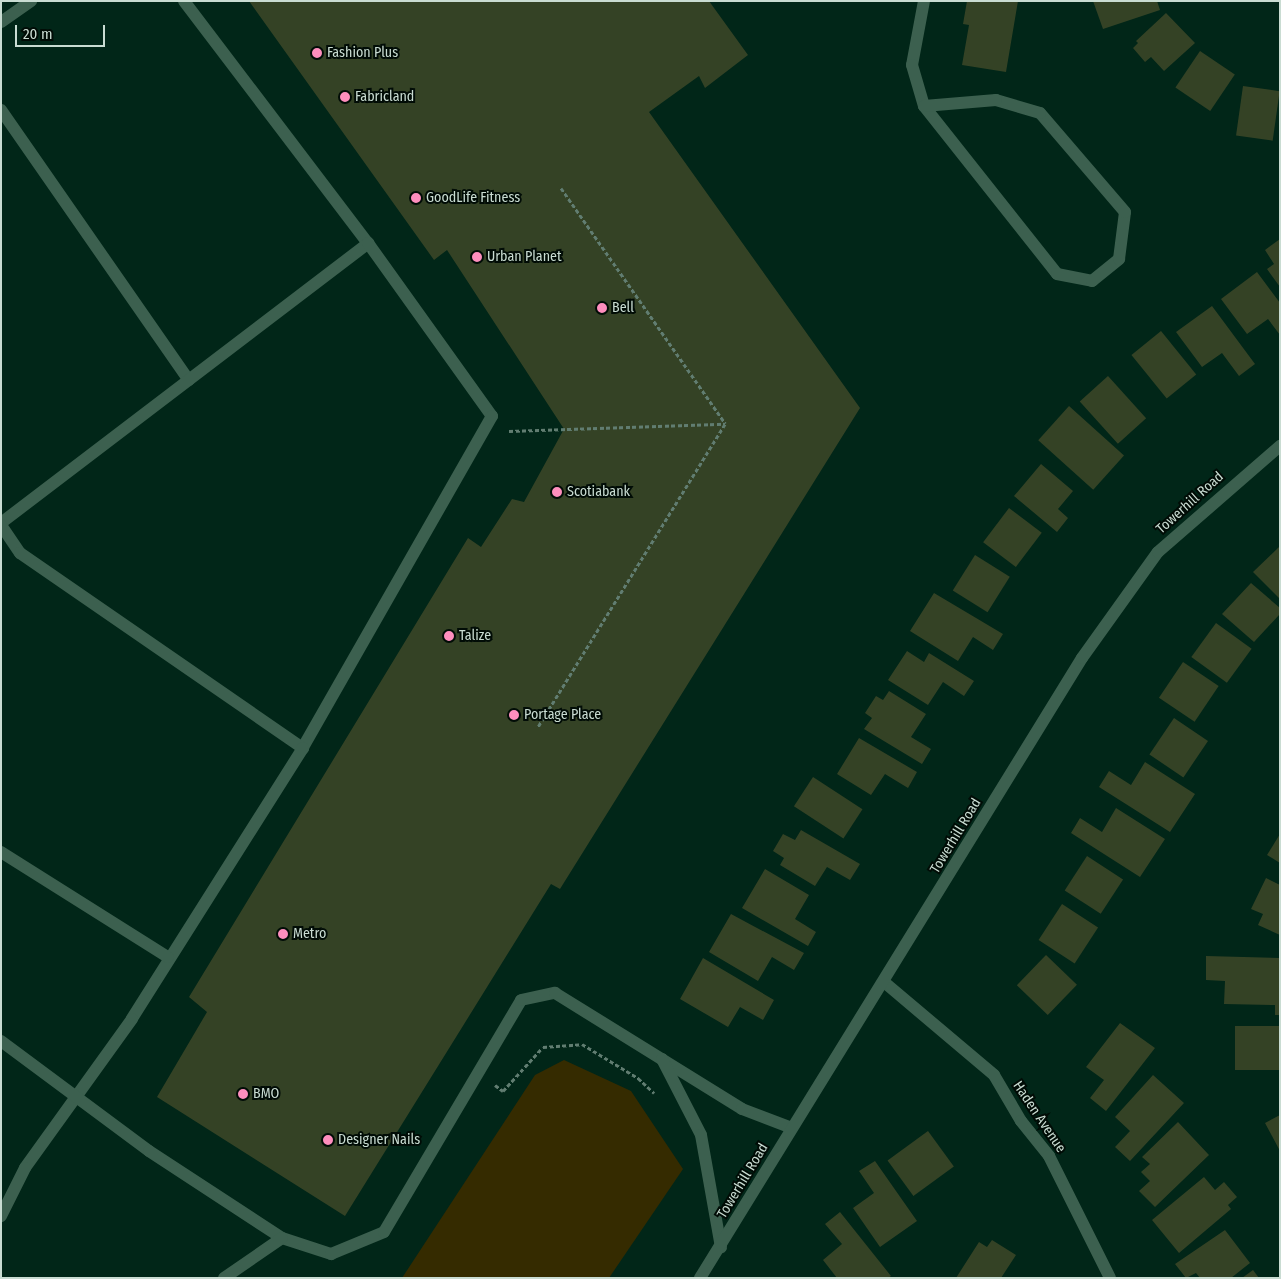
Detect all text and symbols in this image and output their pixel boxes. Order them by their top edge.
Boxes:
scale bar [18,15,108,47]
text: 20 m [23,25,53,43]
place label: Fashion Plus [327,45,398,61]
marker: Fashion Plus [311,47,323,59]
place label: Fabricland [355,89,414,105]
marker: Fabricland [339,91,351,103]
place label: GoodLife Fitness [426,190,520,206]
marker: GoodLife Fitness [410,192,422,204]
place label: Urban Planet [487,249,562,265]
marker: Urban Planet [471,251,483,263]
place label: Bell [612,300,634,316]
marker: Bell [596,302,608,314]
street label: Towerhill Road [1153,468,1227,538]
place label: Scotiabank [567,484,630,500]
marker: Scotiabank [551,486,563,498]
place label: Talize [459,628,491,644]
marker: Talize [443,630,455,642]
place label: Portage Place [524,707,601,723]
marker: Portage Place [508,709,520,721]
street label: Towerhill Road [927,795,985,877]
place label: Metro [293,926,326,942]
marker: Metro [277,928,289,940]
street label: Haden Avenue [1009,1078,1069,1156]
place label: BMO [253,1086,279,1102]
marker: BMO [237,1088,249,1100]
place label: Designer Nails [338,1132,420,1148]
marker: Designer Nails [322,1134,334,1146]
street label: Towerhill Road [714,1140,772,1222]

